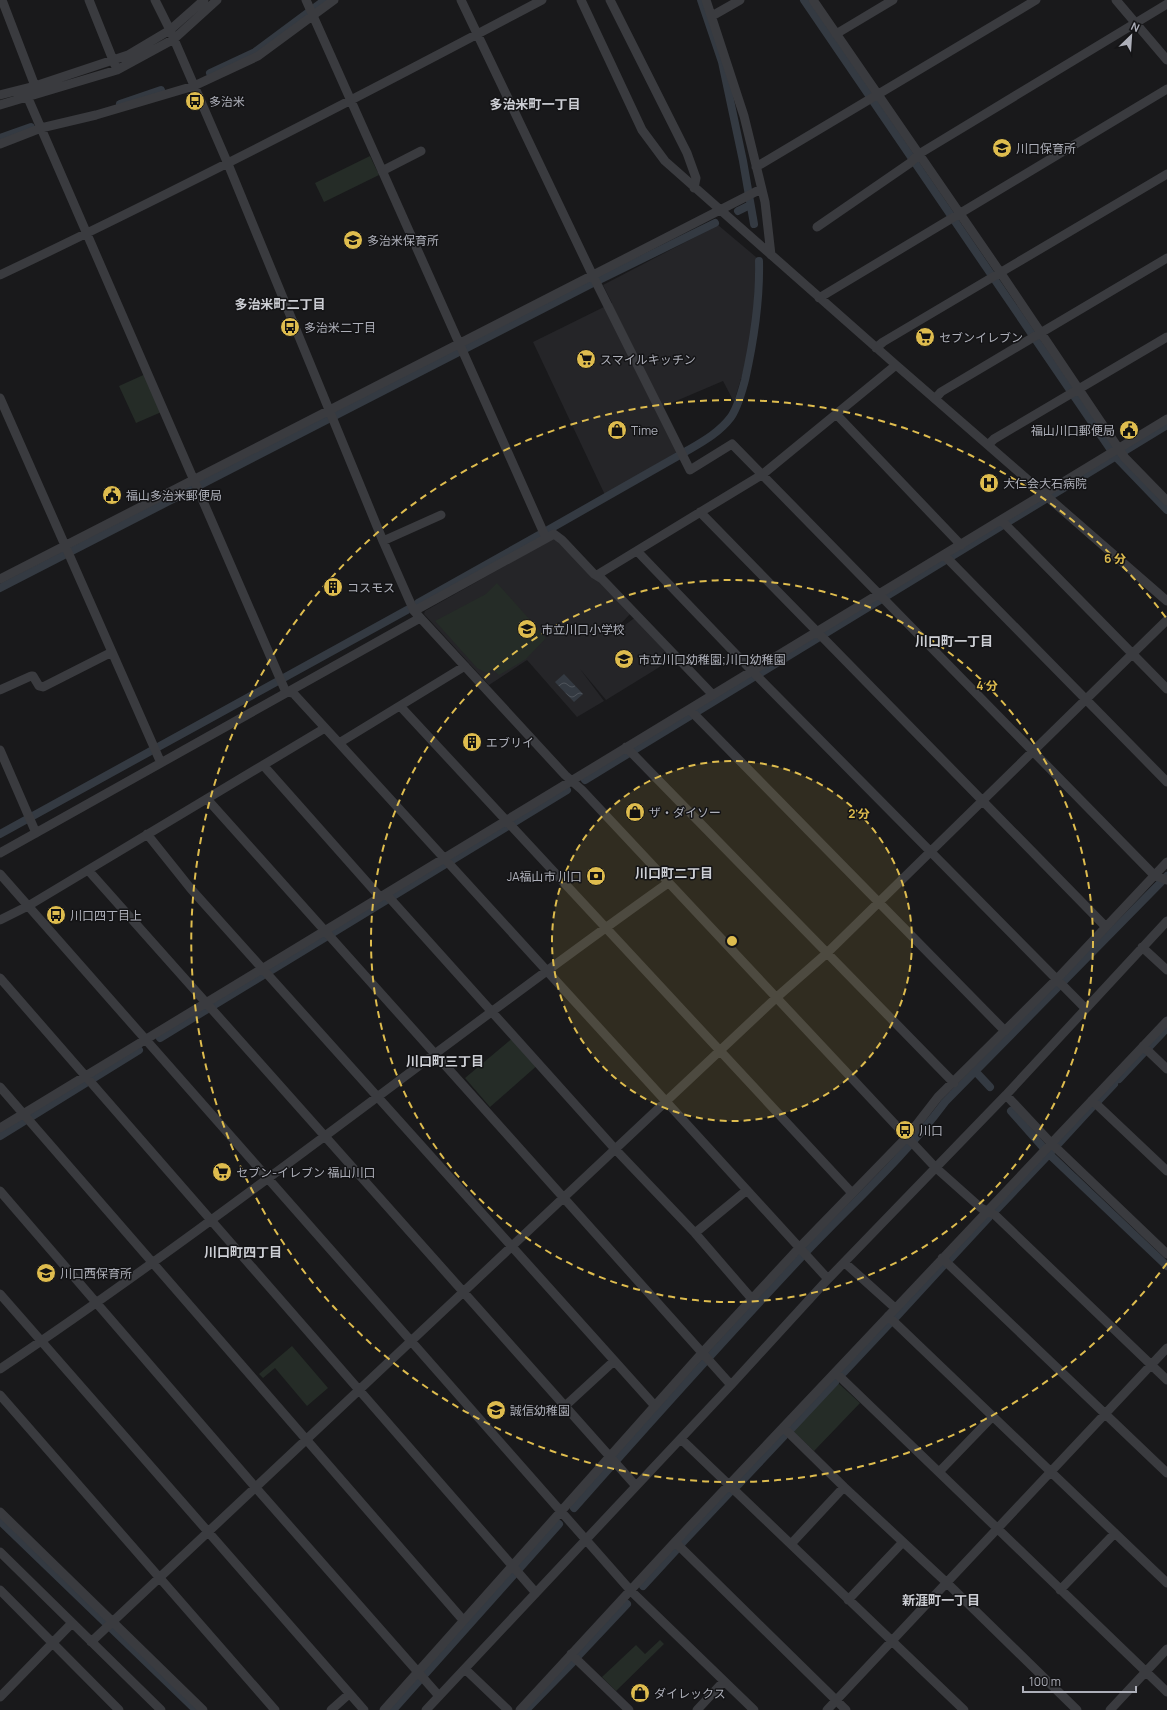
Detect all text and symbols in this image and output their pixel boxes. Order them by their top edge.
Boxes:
north arrow [1111,16,1151,56]
text: N [1129,18,1142,35]
bus stop icon: 多治米 [184,90,206,112]
place label: 多治米 [209,93,245,110]
district label: 多治米町一丁目 [489,95,581,113]
school or university icon: 川口保育所 [991,137,1013,159]
place label: 川口保育所 [1016,140,1076,157]
school or university icon: 多治米保育所 [342,229,364,251]
place label: 多治米保育所 [367,232,439,249]
district label: 多治米町二丁目 [234,295,326,313]
bus stop icon: 多治米二丁目 [279,316,301,338]
place label: 多治米二丁目 [304,319,376,336]
supermarket icon: セブンイレブン [914,326,936,348]
place label: セブンイレブン [939,329,1023,346]
supermarket icon: スマイルキッチン [575,348,597,370]
place label: スマイルキッチン [600,351,696,368]
shop icon: Time [606,419,628,441]
public building icon: 福山川口郵便局 [1118,419,1140,441]
place label: Time [631,422,658,439]
place label: 福山川口郵便局 [1031,422,1115,439]
hospital icon: 大仁会大石病院 [978,472,1000,494]
place label: 大仁会大石病院 [1003,475,1087,492]
public building icon: 福山多治米郵便局 [101,484,123,506]
place label: 福山多治米郵便局 [126,487,222,504]
text: 6 分 [1104,550,1126,567]
building icon: コスモス [322,576,344,598]
place label: コスモス [347,579,395,596]
school or university icon: 市立川口小学校 [516,618,538,640]
place label: 市立川口小学校 [541,621,625,638]
district label: 川口町一丁目 [915,632,993,650]
school or university icon: 市立川口幼稚園;川口幼稚園 [613,648,635,670]
place label: 市立川口幼稚園;川口幼稚園 [638,651,786,668]
text: 4 分 [976,677,998,694]
building icon: エブリイ [461,731,483,753]
place label: エブリイ [486,734,534,751]
shop icon: ザ・ダイソー [624,801,646,823]
place label: ザ・ダイソー [649,804,721,821]
text: 2 分 [848,805,870,822]
district label: 川口町二丁目 [635,864,713,882]
bank icon: JA福山市 川口 [585,865,607,887]
place label: JA福山市 川口 [507,868,582,885]
bus stop icon: 川口四丁目上 [45,904,67,926]
place label: 川口四丁目上 [70,907,142,924]
centre of rings [725,934,739,948]
district label: 川口町三丁目 [406,1052,484,1070]
bus stop icon: 川口 [894,1119,916,1141]
place label: 川口 [919,1122,943,1139]
supermarket icon: セブン-イレブン 福山川口 [211,1161,233,1183]
place label: セブン-イレブン 福山川口 [236,1164,375,1181]
district label: 川口町四丁目 [204,1243,282,1261]
school or university icon: 川口西保育所 [35,1262,57,1284]
place label: 川口西保育所 [60,1265,132,1282]
school or university icon: 誠信幼稚園 [485,1399,507,1421]
place label: 誠信幼稚園 [510,1402,570,1419]
district label: 新涯町一丁目 [902,1591,980,1609]
scale bar [1023,1668,1136,1694]
text: 100 m [1029,1673,1061,1690]
shop icon: ダイレックス [629,1682,651,1704]
place label: ダイレックス [654,1685,726,1702]

